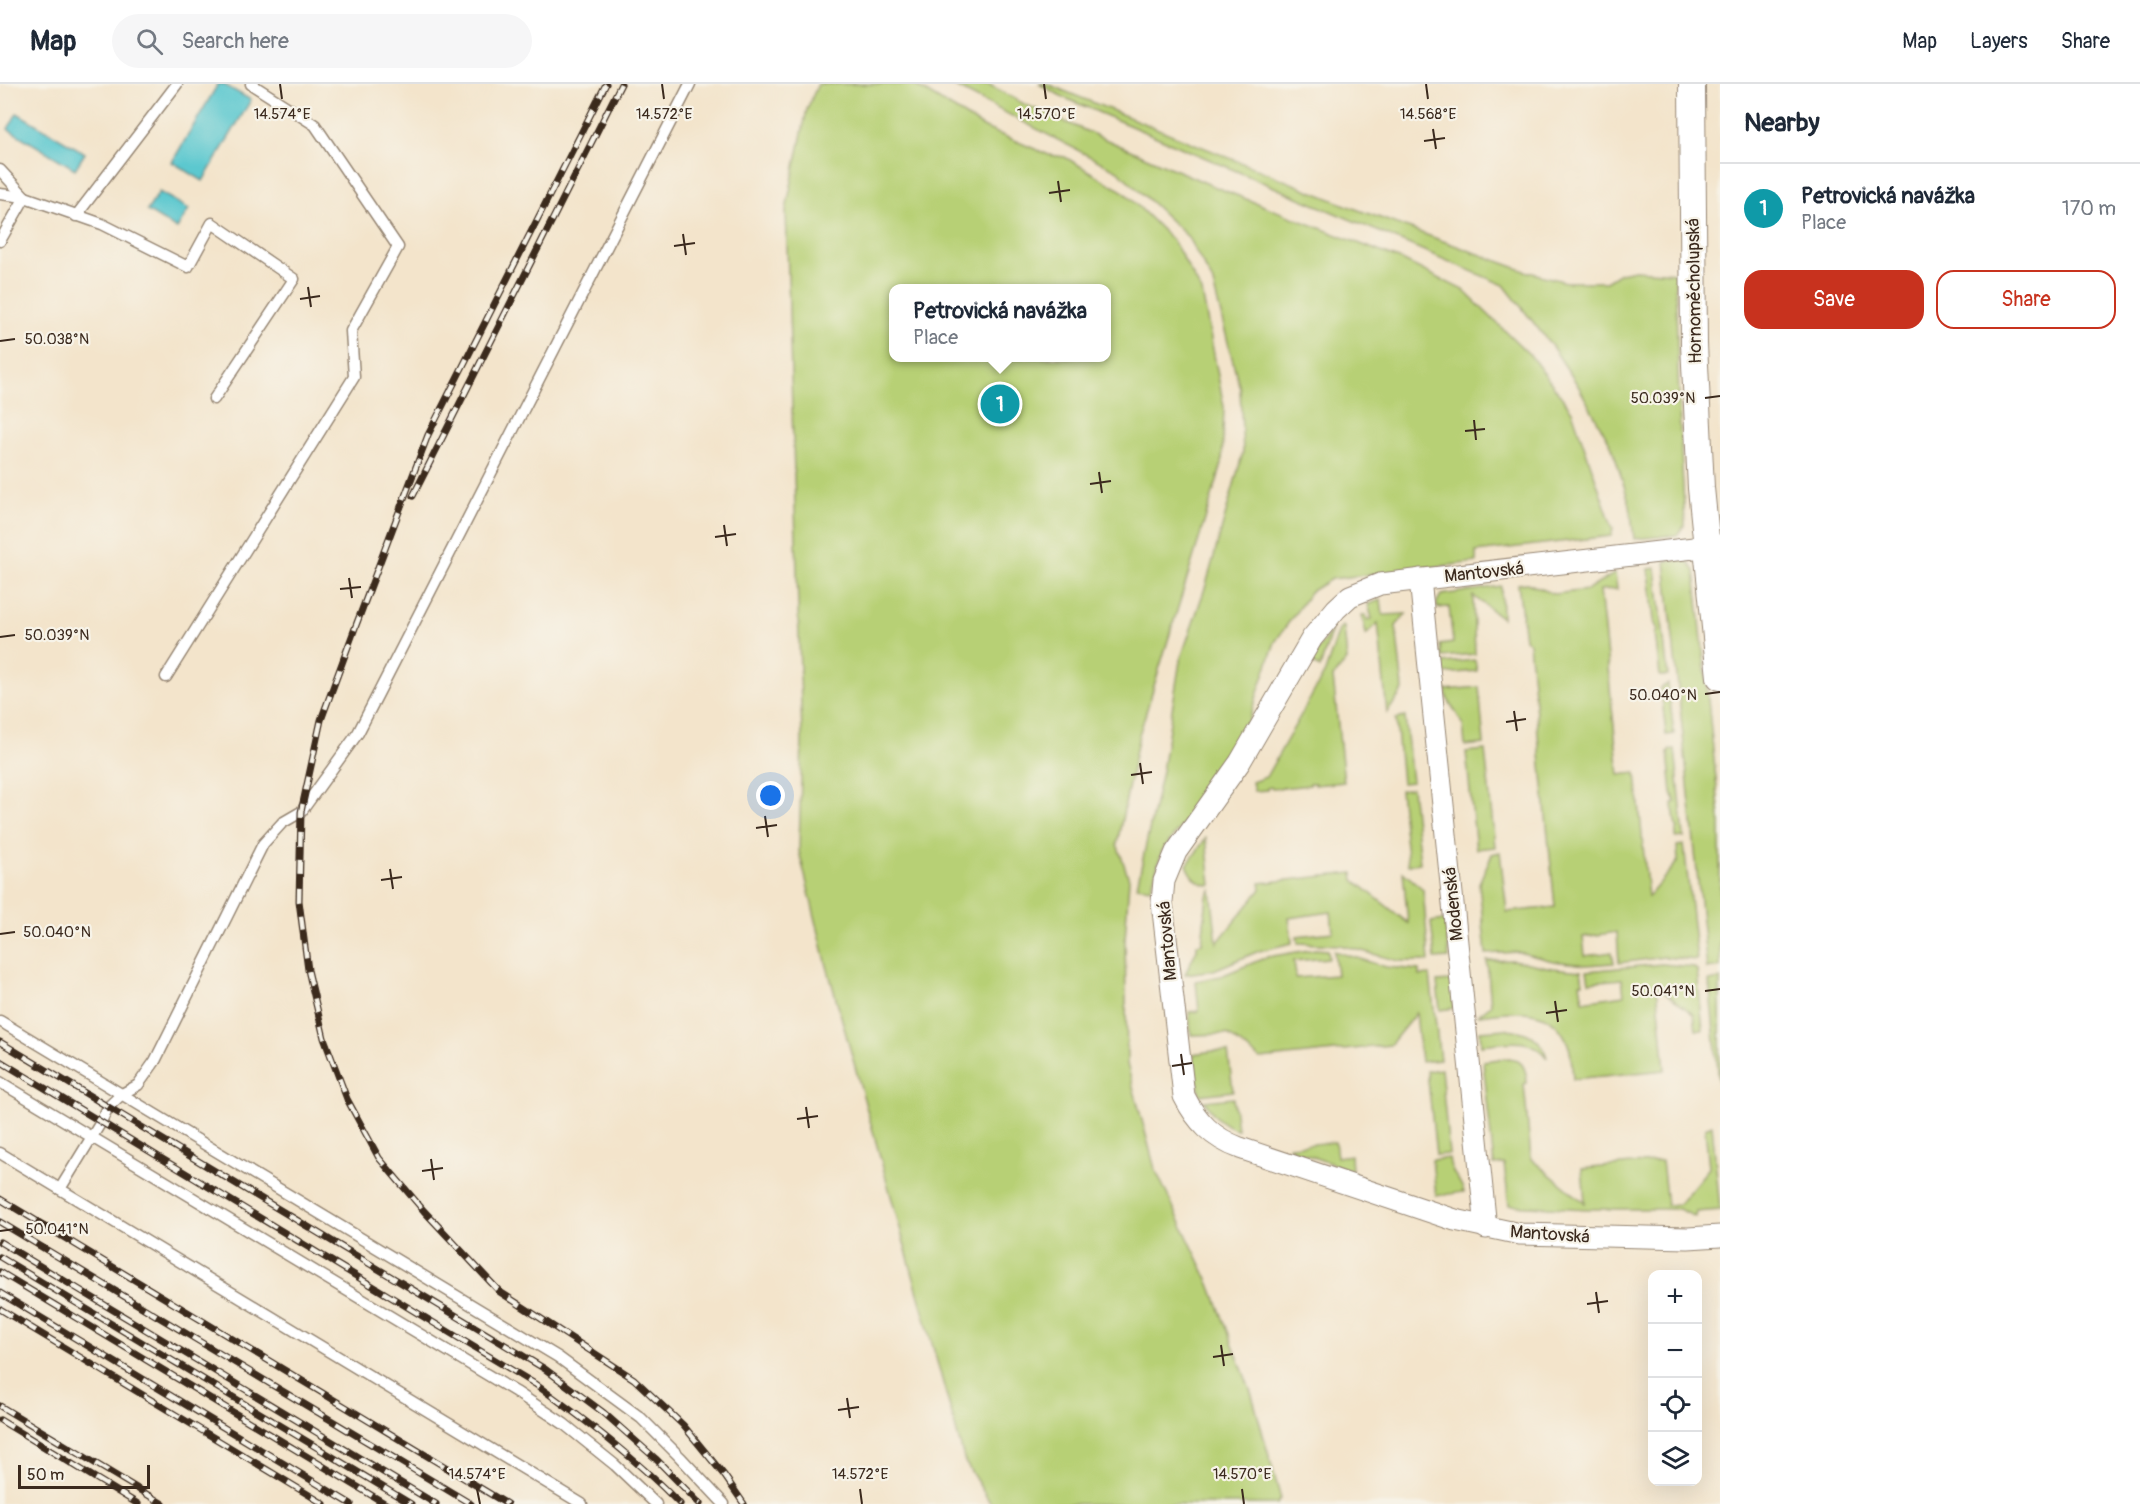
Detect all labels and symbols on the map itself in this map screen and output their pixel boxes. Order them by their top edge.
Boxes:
text: 14.574°E [254,105,311,124]
text: 14.572°E [636,105,693,124]
text: 14.570°E [1017,105,1075,124]
text: 14.568°E [1400,105,1457,124]
street label: Hornoměcholupská [1682,218,1707,364]
text: 50.038°N [25,330,89,349]
pin: 1 [980,382,1020,426]
text: 50.039°N [1631,389,1695,408]
street label: Mantovská [1443,557,1525,588]
text: 50.039°N [25,626,89,645]
text: 50.040°N [1629,686,1697,705]
your location [756,781,785,810]
street label: Modenská [1438,866,1469,942]
street label: Mantovská [1153,900,1182,982]
text: 50.040°N [23,923,91,942]
text: 50.041°N [1631,982,1695,1001]
text: 50.041°N [25,1220,89,1239]
street label: Mantovská [1509,1220,1591,1249]
scale bar [18,1462,150,1490]
text: 14.574°E [449,1465,506,1484]
text: 14.572°E [832,1465,889,1484]
text: 14.570°E [1213,1465,1271,1484]

